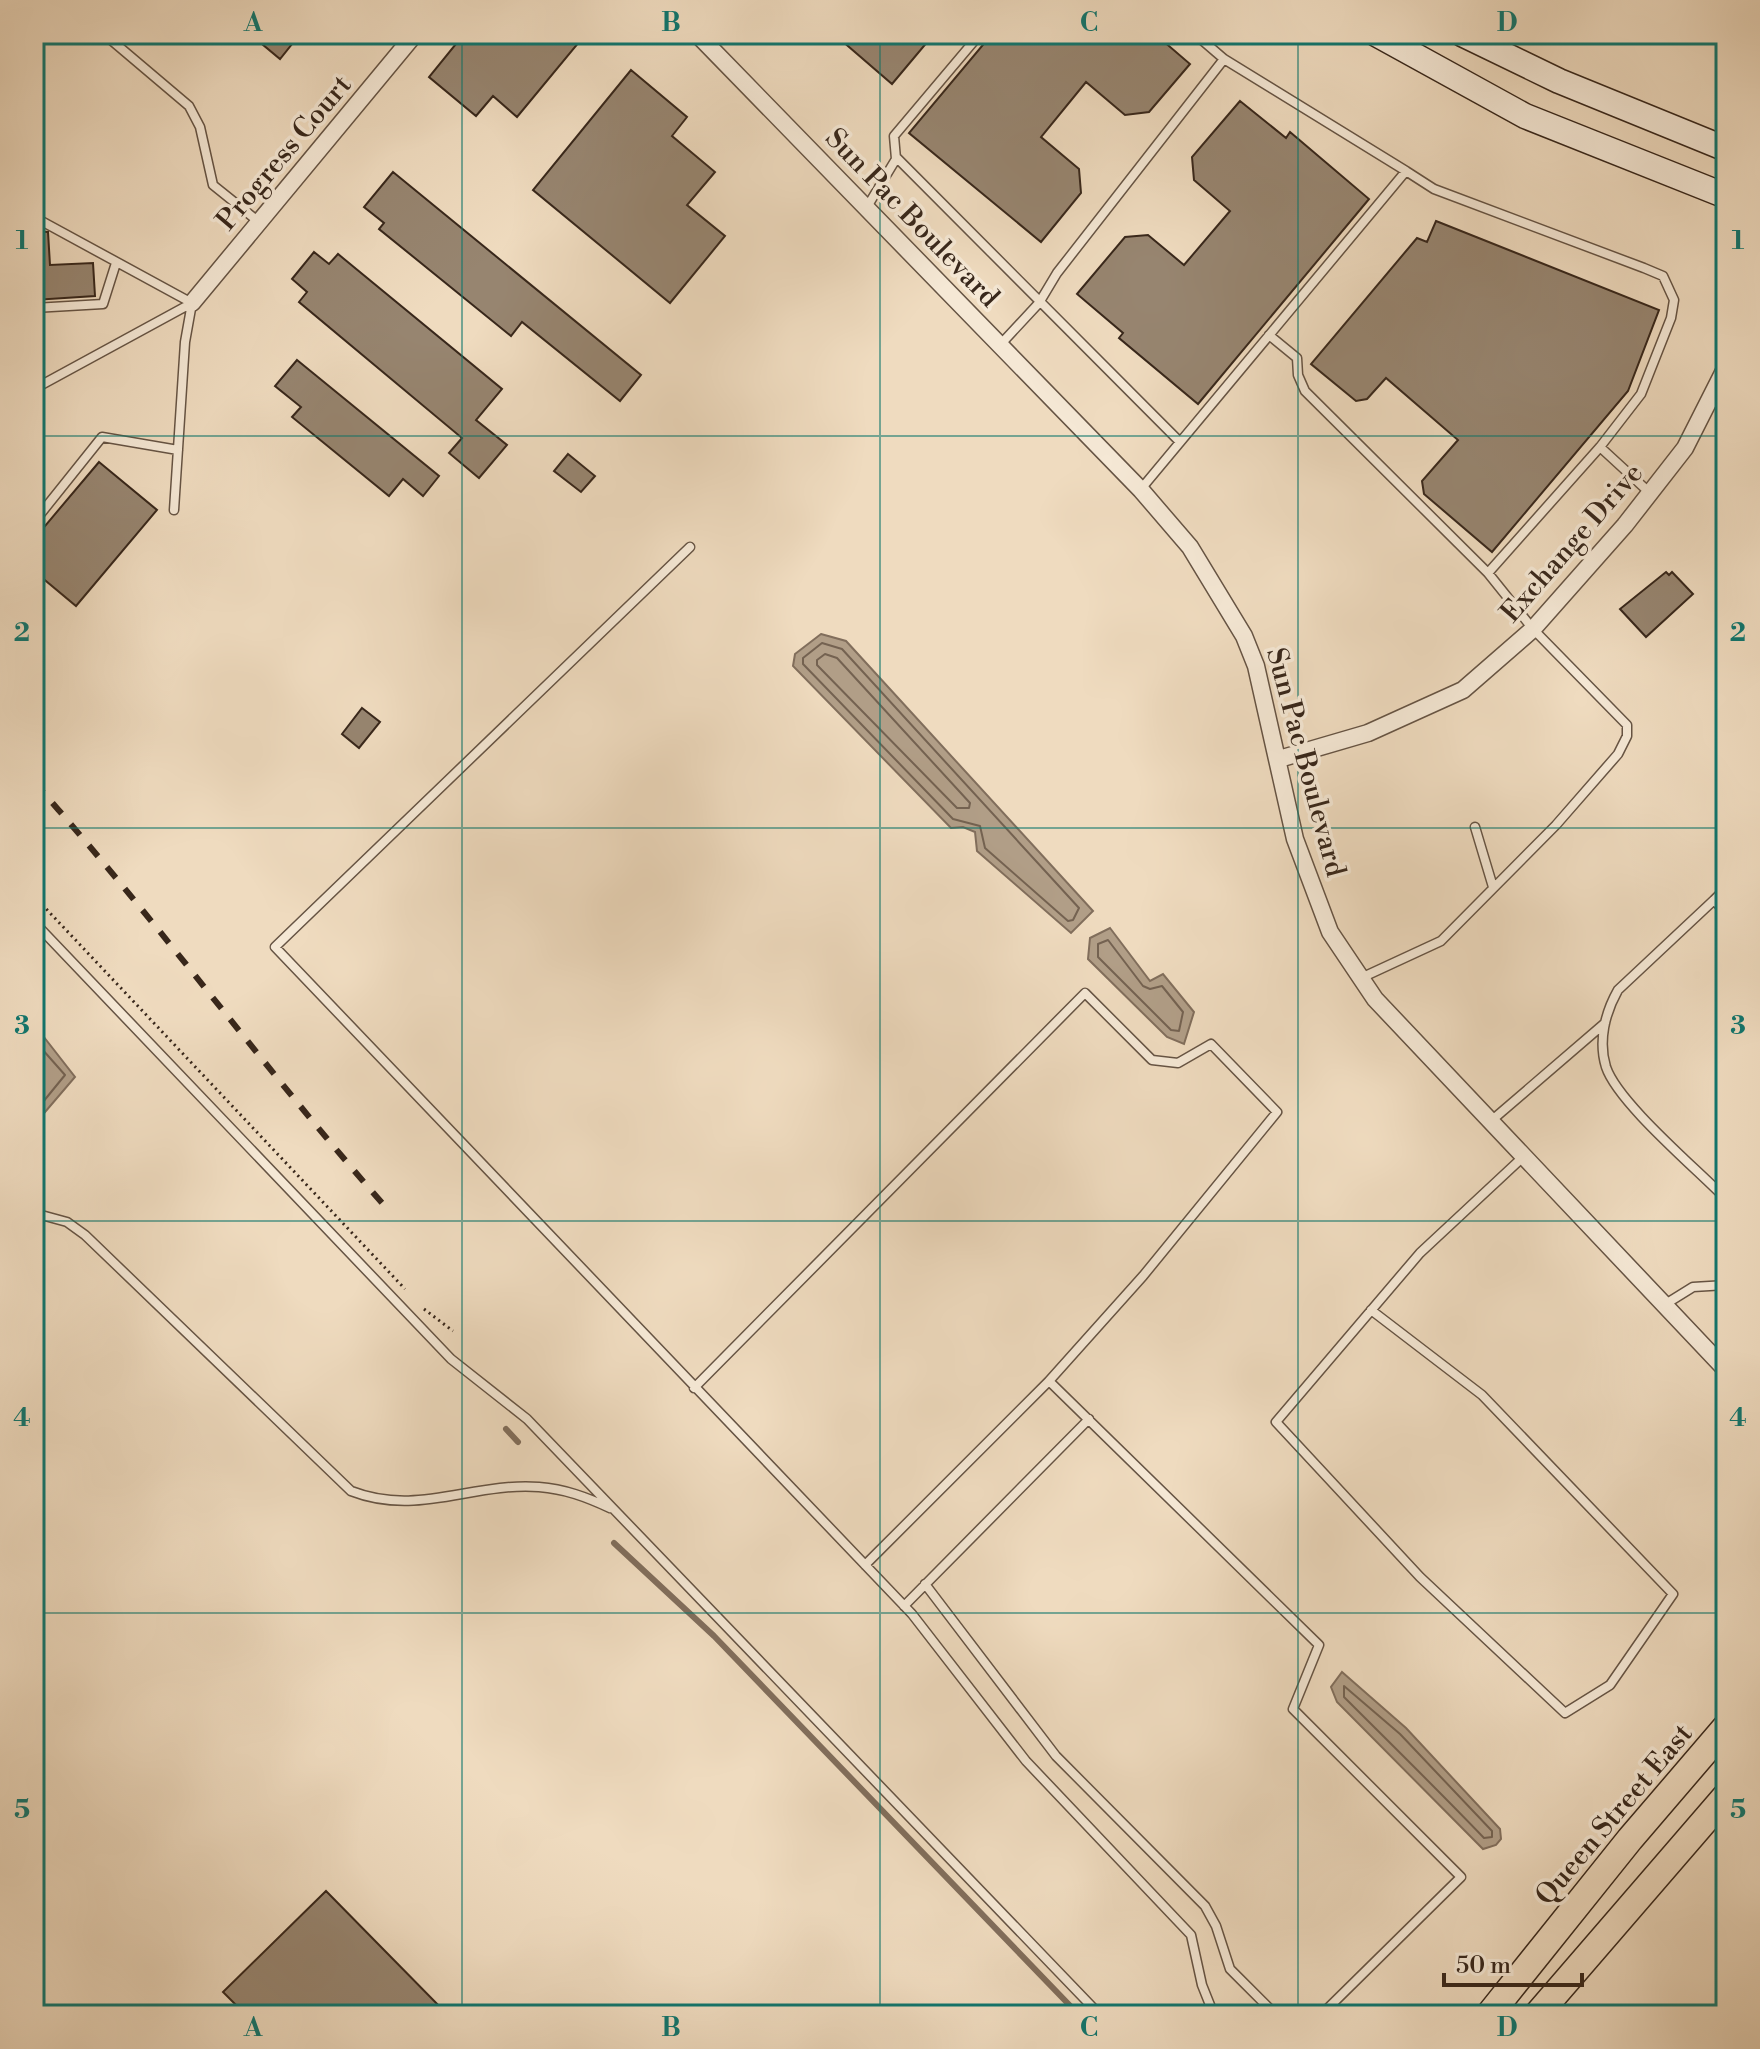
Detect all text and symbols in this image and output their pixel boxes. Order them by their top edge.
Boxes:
text: A [243,7,263,39]
text: B [661,7,681,39]
text: C [1080,7,1098,39]
text: D [1497,7,1517,39]
street label: Progress Court [209,68,359,238]
street label: Sun Pac Boulevard [817,121,1006,315]
text: 1 [16,225,29,257]
text: 1 [1732,225,1745,257]
street label: Exchange Drive [1493,456,1651,630]
text: 2 [14,617,30,649]
text: 2 [1730,617,1746,649]
street label: Sun Pac Boulevard [1258,644,1353,881]
text: 3 [14,1010,30,1042]
text: 3 [1730,1010,1746,1042]
text: 4 [13,1402,31,1434]
text: 4 [1729,1402,1747,1434]
street label: Queen Street East [1528,1717,1700,1913]
text: 5 [14,1794,30,1826]
text: 5 [1730,1794,1746,1826]
scale bar [1444,1937,1582,1987]
text: 50 m [1456,1951,1511,1981]
text: A [243,2012,263,2044]
text: B [661,2012,681,2044]
text: C [1080,2012,1098,2044]
text: D [1497,2012,1517,2044]

